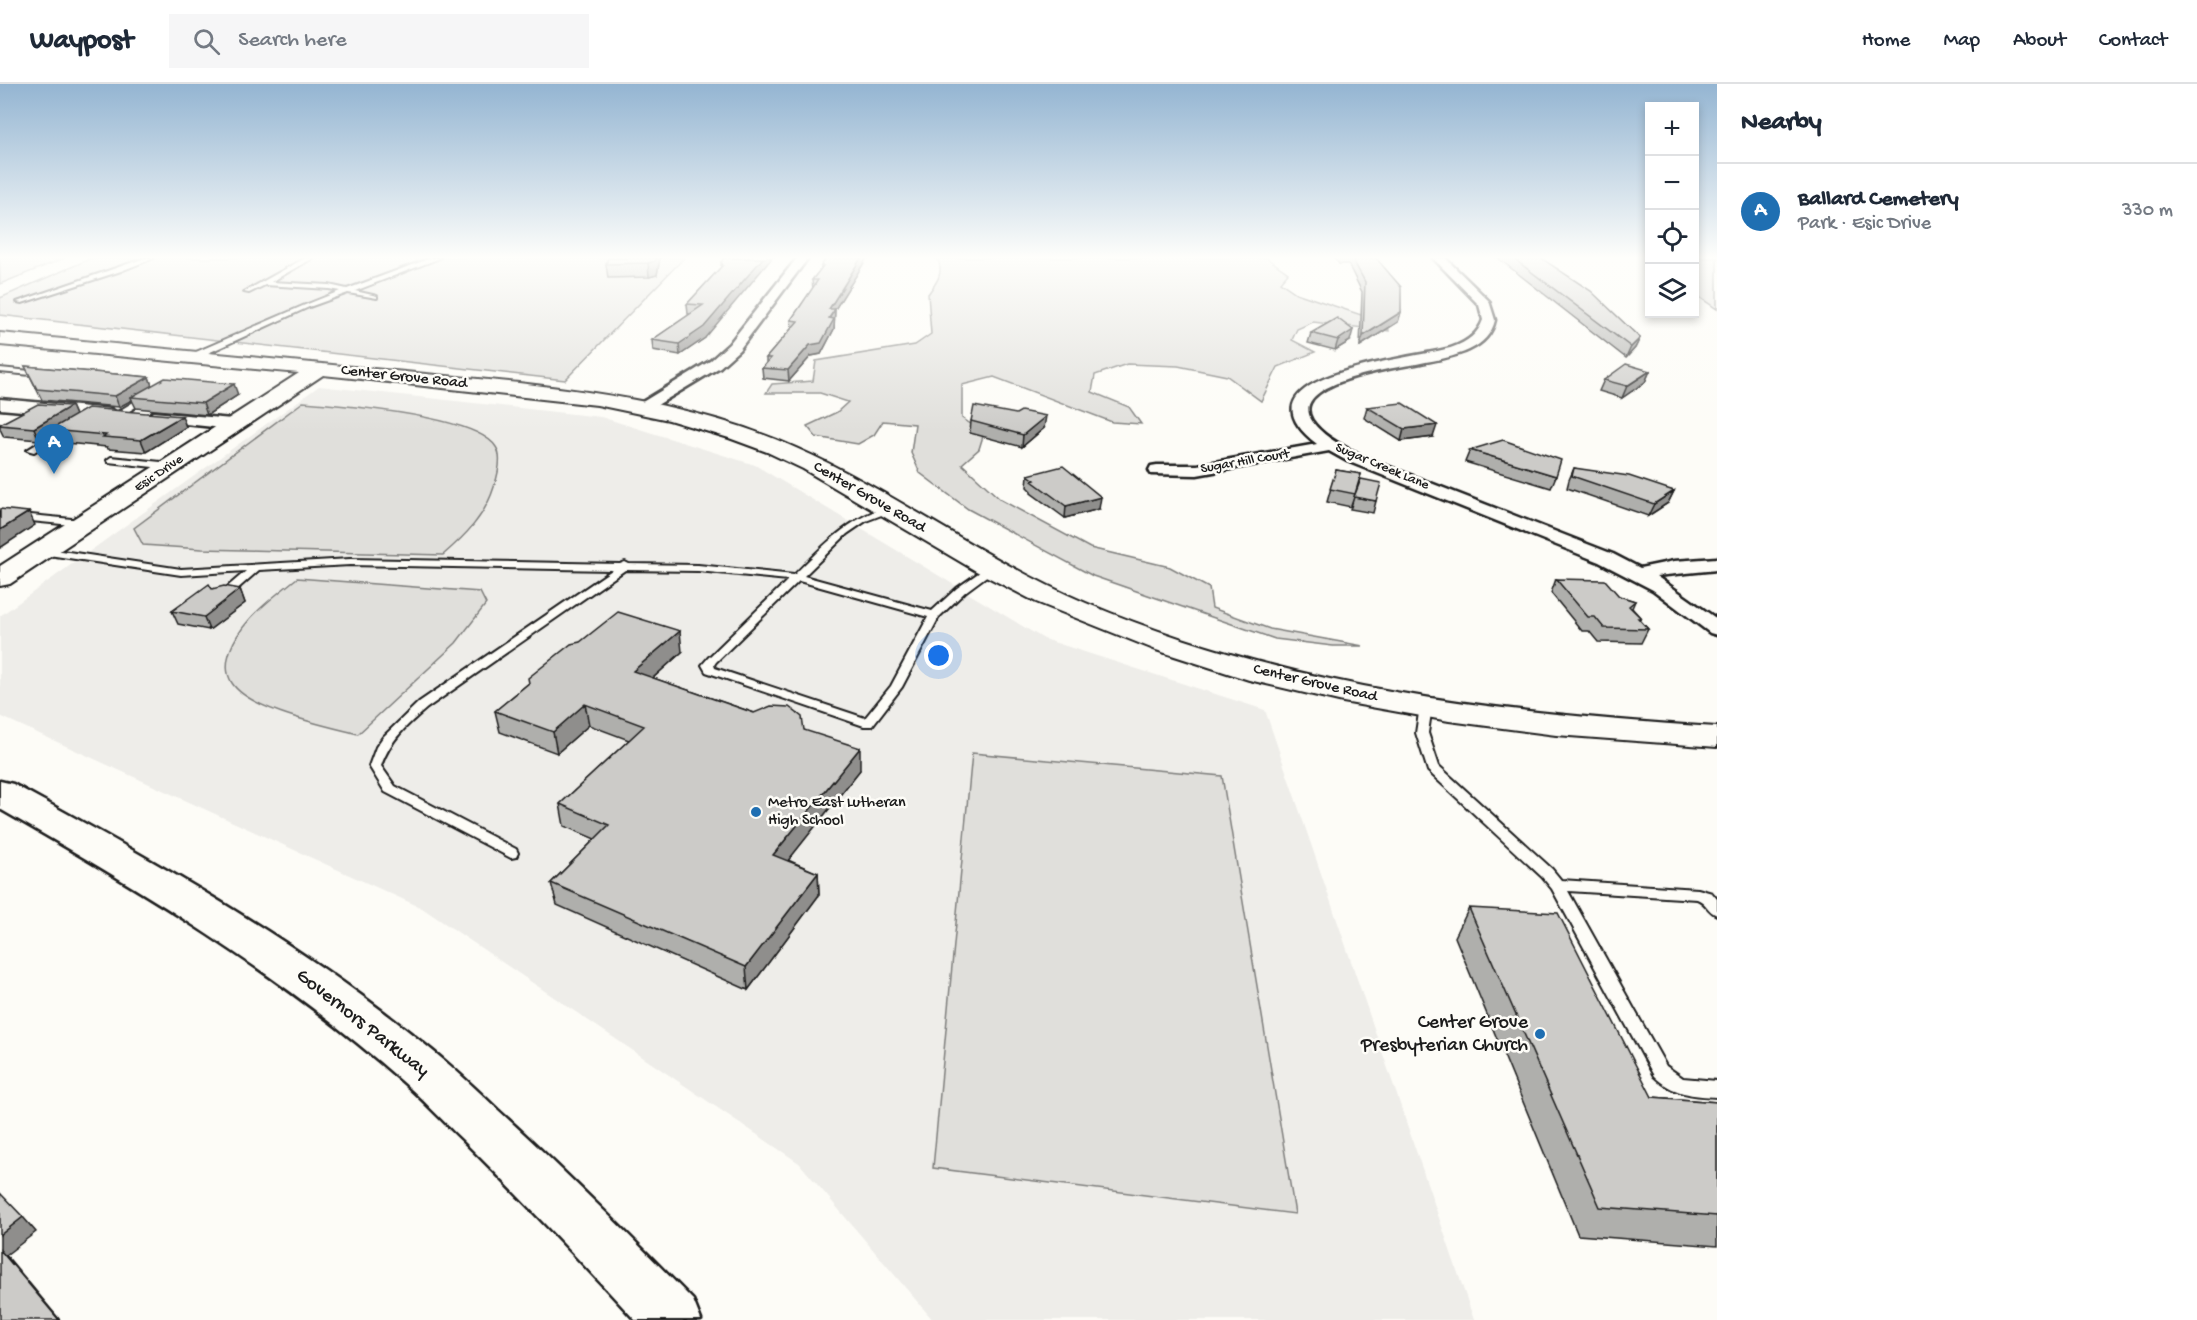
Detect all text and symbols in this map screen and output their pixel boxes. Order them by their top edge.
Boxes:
search box [169,14,589,68]
text: Waypost [30,25,133,58]
icon: search [190,25,223,58]
text: Search here [238,28,347,54]
text: Home [1862,29,1910,54]
text: Map [1943,29,1980,54]
text: About [2013,29,2066,54]
text: Contact [2099,29,2167,54]
map controls [1645,102,1699,318]
button: + [1645,102,1699,156]
text: Nearby [1741,108,1822,139]
button: − [1645,156,1699,210]
text: Ballard Cemetery [1798,187,1958,213]
text: A [1755,200,1766,223]
text: 330 m [2122,200,2173,223]
button: locate [1645,210,1699,264]
text: Park · Esic Drive [1798,213,1931,236]
button: layers [1645,264,1699,318]
street label: Center Grove Road [340,362,470,394]
pin: A [34,424,74,474]
street label: Sugar Creek Lane [1332,440,1432,495]
street label: Sugar Hill Court [1199,446,1292,478]
street label: Esic Drive [131,451,187,497]
street label: Center Grove Road [809,458,930,539]
your location [924,641,953,670]
street label: Center Grove Road [1251,660,1381,708]
place label: Metro East Lutheran High School [768,794,906,831]
marker: Metro East Lutheran High School [749,805,763,819]
street label: Governors Parkway [291,965,433,1083]
place label: Center Grove Presbyterian Church [1360,1012,1529,1058]
marker: Center Grove Presbyterian Church [1533,1027,1547,1041]

